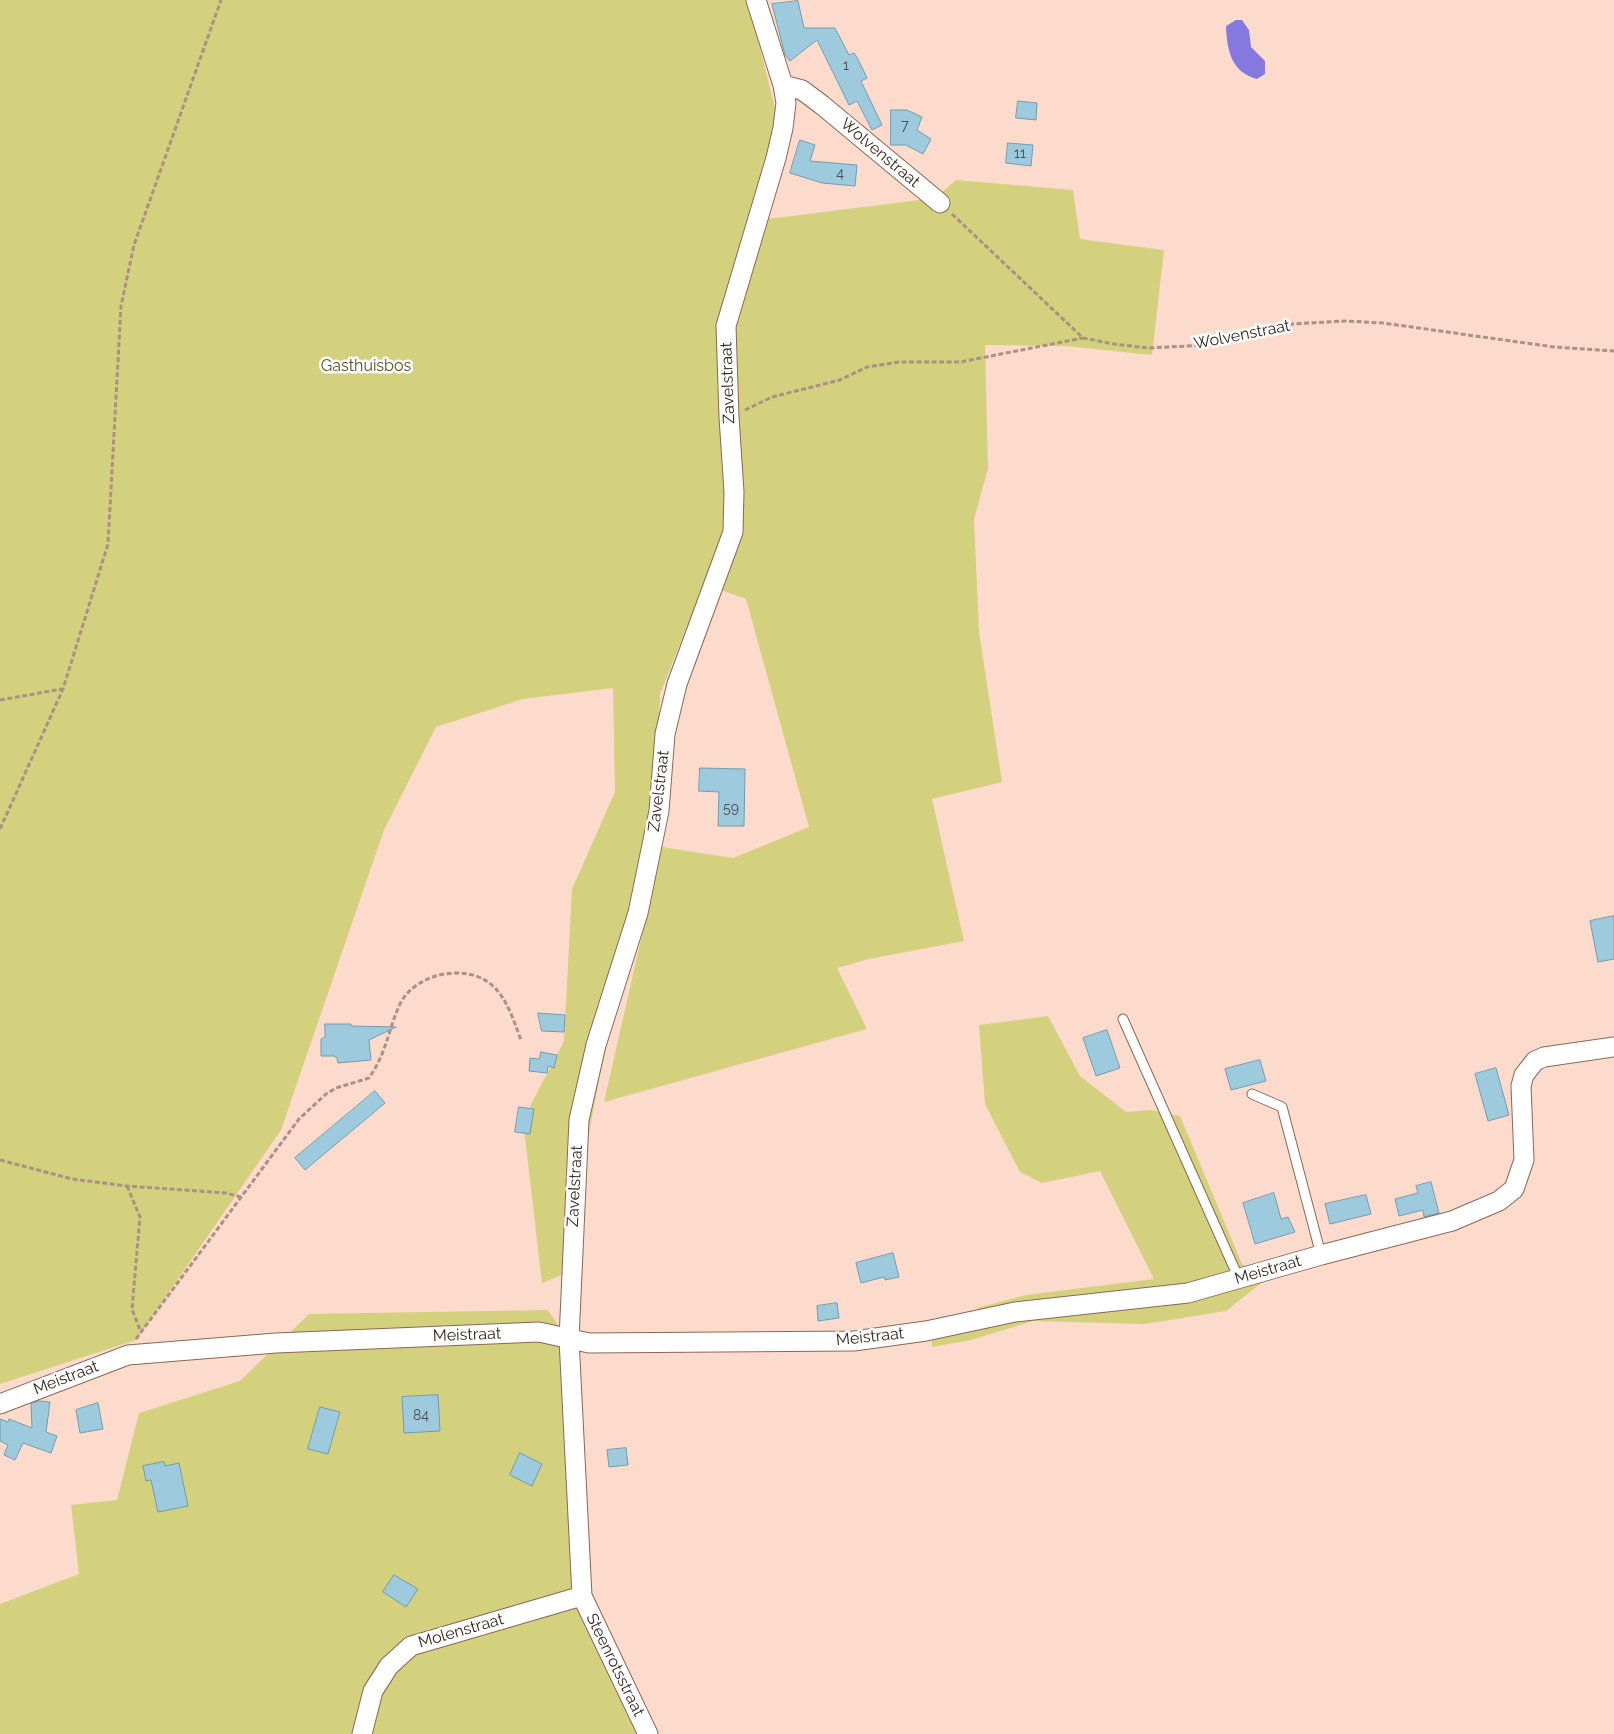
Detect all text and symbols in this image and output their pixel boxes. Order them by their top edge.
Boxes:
house number: 1 [843,58,849,74]
street label: Wolvenstraat [836,114,924,192]
house number: 7 [901,118,909,134]
house number: 11 [1014,146,1026,162]
house number: 4 [836,166,844,182]
street label: Wolvenstraat [1192,316,1292,354]
street label: Zavelstraat [717,342,739,424]
park label: Gasthuisbos [321,356,411,376]
street label: Zavelstraat [644,749,674,833]
house number: 59 [723,801,739,817]
street label: Zavelstraat [563,1145,587,1227]
street label: Meistraat [1233,1251,1303,1289]
street label: Meistraat [433,1324,501,1346]
street label: Meistraat [835,1324,905,1350]
street label: Meistraat [31,1357,101,1399]
house number: 84 [413,1408,429,1424]
street label: Molenstraat [416,1610,506,1652]
street label: Steenrotsstraat [582,1610,648,1720]

